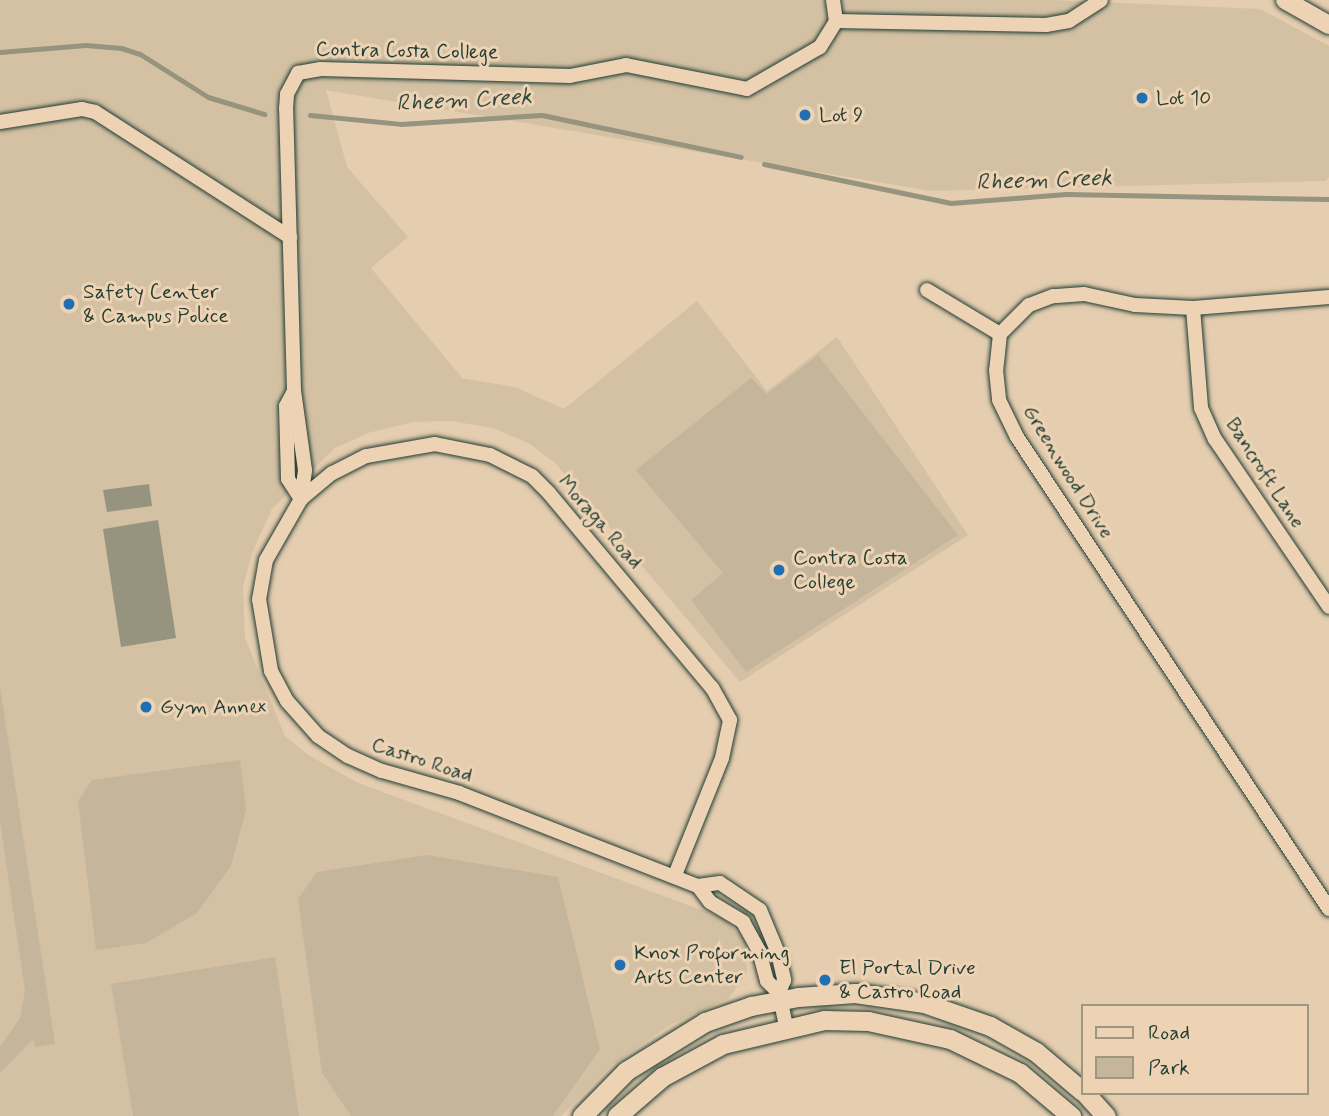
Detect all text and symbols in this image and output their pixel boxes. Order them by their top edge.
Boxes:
street label: Contra Costa College [314,37,500,65]
water label: Rheem Creek [395,84,533,118]
place label: Lot 10 [1156,85,1211,111]
marker: Lot 10 [1134,90,1150,106]
place label: Lot 9 [819,102,863,128]
marker: Lot 9 [797,107,813,123]
water label: Rheem Creek [976,165,1112,197]
place label: Safety Center & Campus Police [83,279,227,329]
marker: Safety Center & Campus Police [61,296,77,312]
street label: Greenwood Drive [1017,401,1119,543]
street label: Bancroft Lane [1219,412,1311,534]
street label: Moraga Road [552,470,648,574]
place label: Contra Costa College [793,545,911,595]
marker: Contra Costa College [771,562,787,578]
place label: Gym Annex [160,694,266,720]
marker: Gym Annex [138,699,154,715]
street label: Castro Road [368,732,476,788]
place label: Knox Proforming Arts Center [634,940,790,990]
place label: El Portal Drive & Castro Road [839,955,967,1005]
marker: Knox Proforming Arts Center [612,957,628,973]
marker: El Portal Drive & Castro Road [817,972,833,988]
legend [1080,1004,1308,1095]
text: Road [1148,1019,1190,1047]
text: Park [1148,1054,1190,1082]

